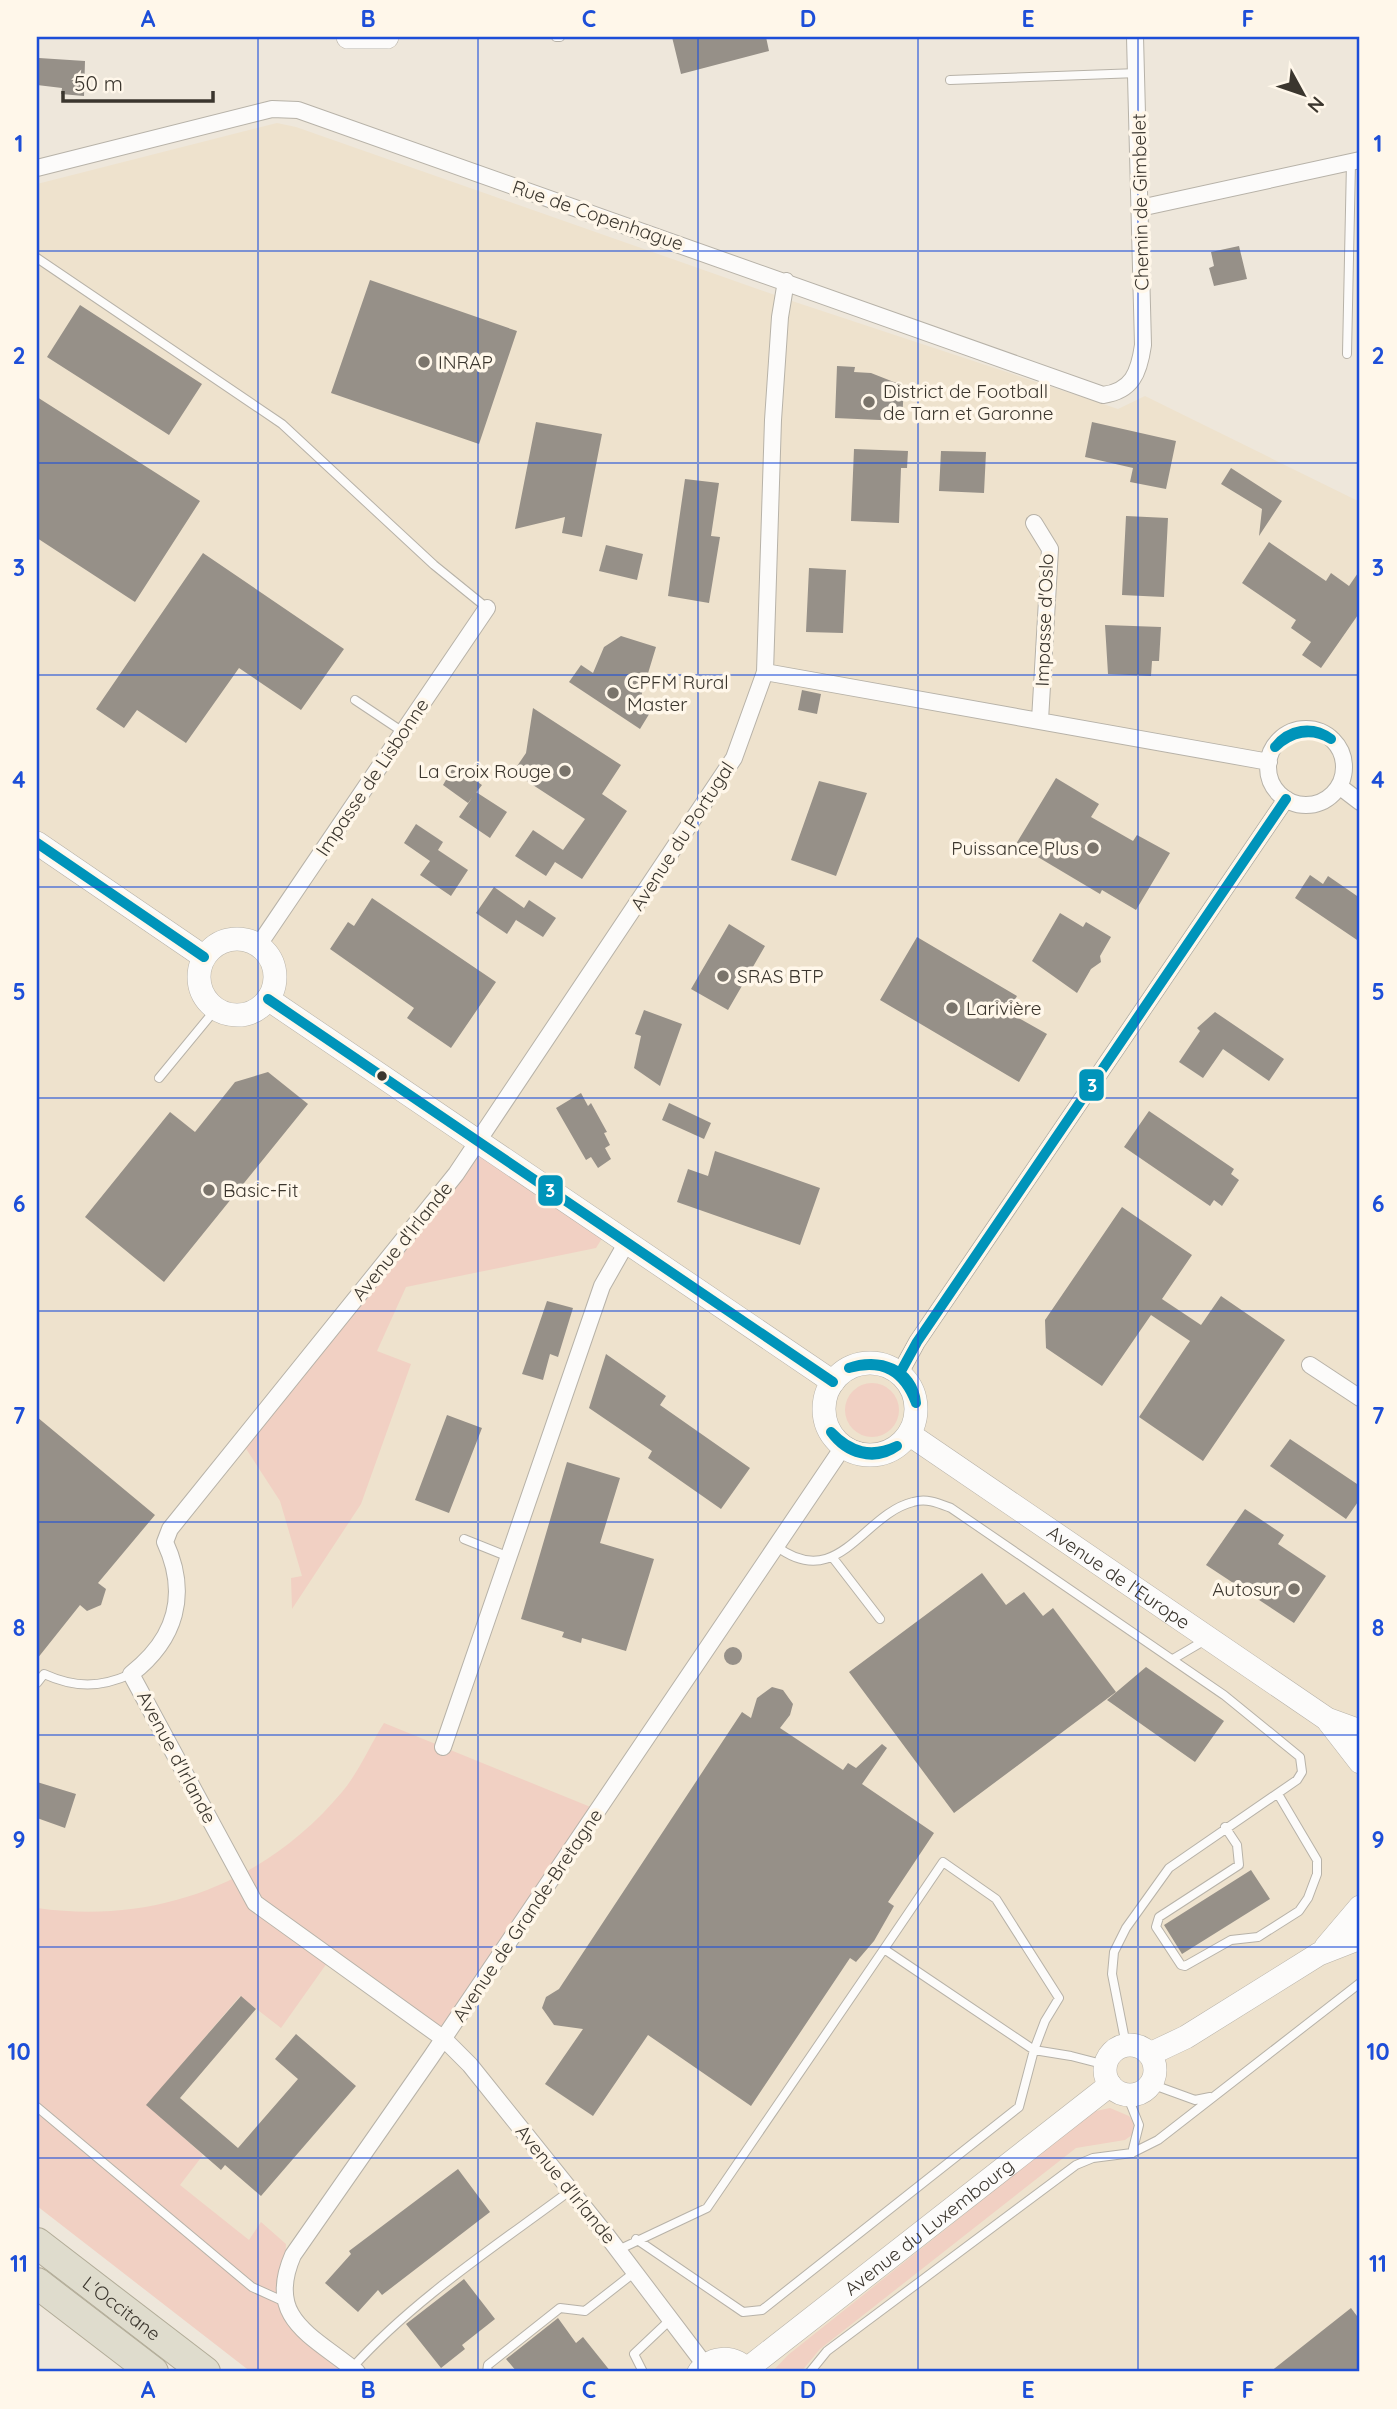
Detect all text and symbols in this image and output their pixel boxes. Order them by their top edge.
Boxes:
text: A [141,4,156,33]
text: B [360,4,376,33]
text: C [582,4,596,33]
text: D [800,4,816,33]
text: E [1021,4,1035,33]
text: F [1242,4,1254,33]
scale bar [63,60,214,104]
north arrow [1268,60,1338,130]
text: 50 m [74,70,123,96]
text: N [1302,92,1330,118]
street label: Chemin de Gimbelet [1126,113,1154,291]
text: 1 [15,129,23,158]
text: 1 [1374,129,1382,158]
street label: Rue de Copenhague [509,174,687,256]
text: 2 [12,341,26,370]
text: 2 [1371,341,1385,370]
place label: INRAP [438,350,493,374]
marker: INRAP [416,354,432,370]
place label: District de Football de Tarn et Garonne [883,379,1053,425]
marker: District de Football de Tarn et Garonne [861,394,877,410]
text: 3 [13,553,25,582]
street label: Impasse d'Oslo [1030,553,1058,687]
text: 3 [1372,553,1384,582]
place label: CPFM Rural Master [627,670,729,716]
marker: CPFM Rural Master [605,685,621,701]
street label: Impasse de Lisbonne [310,694,434,860]
street label: Avenue du Portugal [625,757,739,915]
place label: La Croix Rouge [418,759,551,783]
marker: La Croix Rouge [557,763,573,779]
text: 4 [12,765,26,794]
text: 4 [1371,765,1385,794]
place label: Puissance Plus [951,836,1079,860]
marker: Puissance Plus [1085,840,1101,856]
place label: SRAS BTP [737,964,823,988]
marker: SRAS BTP [715,968,731,984]
text: 5 [12,977,26,1006]
text: 5 [1371,977,1385,1006]
place label: Larivière [966,996,1042,1020]
marker: Larivière [944,1000,960,1016]
line badge: 3 [1078,1068,1105,1102]
unlabelled marker [375,1069,389,1083]
text: 3 [1087,1073,1097,1097]
line badge: 3 [537,1174,564,1207]
street label: Avenue d'Irlande [347,1177,457,1305]
place label: Basic-Fit [223,1178,298,1202]
text: 3 [545,1178,555,1202]
marker: Basic-Fit [201,1182,217,1198]
text: 6 [13,1189,25,1218]
text: 6 [1372,1189,1384,1218]
text: 7 [13,1401,26,1430]
text: 7 [1372,1401,1385,1430]
street label: Avenue de l'Europe [1043,1520,1195,1634]
place label: Autosur [1212,1577,1281,1601]
marker: Autosur [1286,1581,1302,1597]
text: 8 [13,1613,25,1642]
text: 8 [1372,1613,1384,1642]
street label: Avenue d'Irlande [132,1687,222,1827]
street label: Avenue de Grande-Bretagne [447,1804,607,2026]
text: 9 [12,1825,26,1854]
text: 9 [1371,1825,1385,1854]
text: 10 [7,2037,31,2066]
text: 10 [1366,2037,1390,2066]
street label: Avenue d'Irlande [511,2120,621,2248]
street label: Avenue du Luxembourg [839,2153,1019,2300]
text: 11 [10,2249,28,2278]
text: 11 [1369,2249,1387,2278]
street label: L'Occitane [78,2271,166,2346]
text: A [141,2375,156,2404]
text: B [360,2375,376,2404]
text: C [582,2375,596,2404]
text: D [800,2375,816,2404]
text: E [1021,2375,1035,2404]
text: F [1242,2375,1254,2404]

